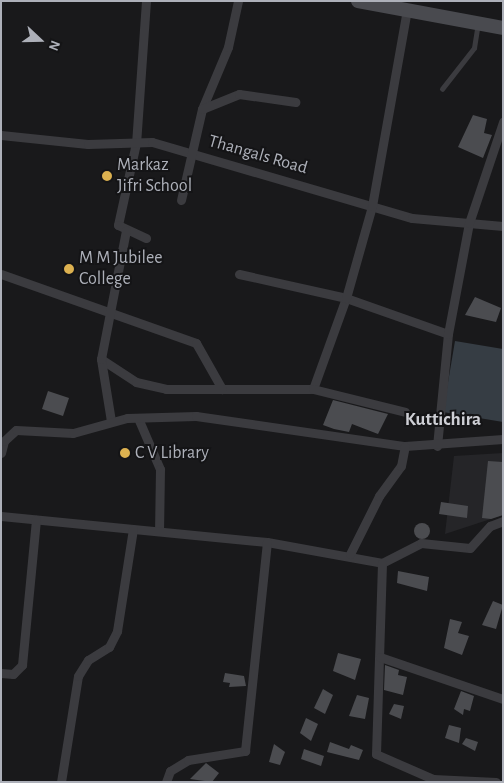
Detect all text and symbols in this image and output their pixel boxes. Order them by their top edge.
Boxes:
north arrow [15,15,65,65]
text: N [46,38,62,52]
street label: Thangals Road [206,131,310,179]
place label: Markaz Jifri School [117,155,192,198]
marker: Markaz Jifri School [101,170,113,182]
place label: M M Jubilee College [79,248,163,290]
marker: M M Jubilee College [63,263,75,275]
district label: Kuttichira [405,409,481,431]
place label: C V Library [135,442,209,464]
marker: C V Library [119,447,131,459]

